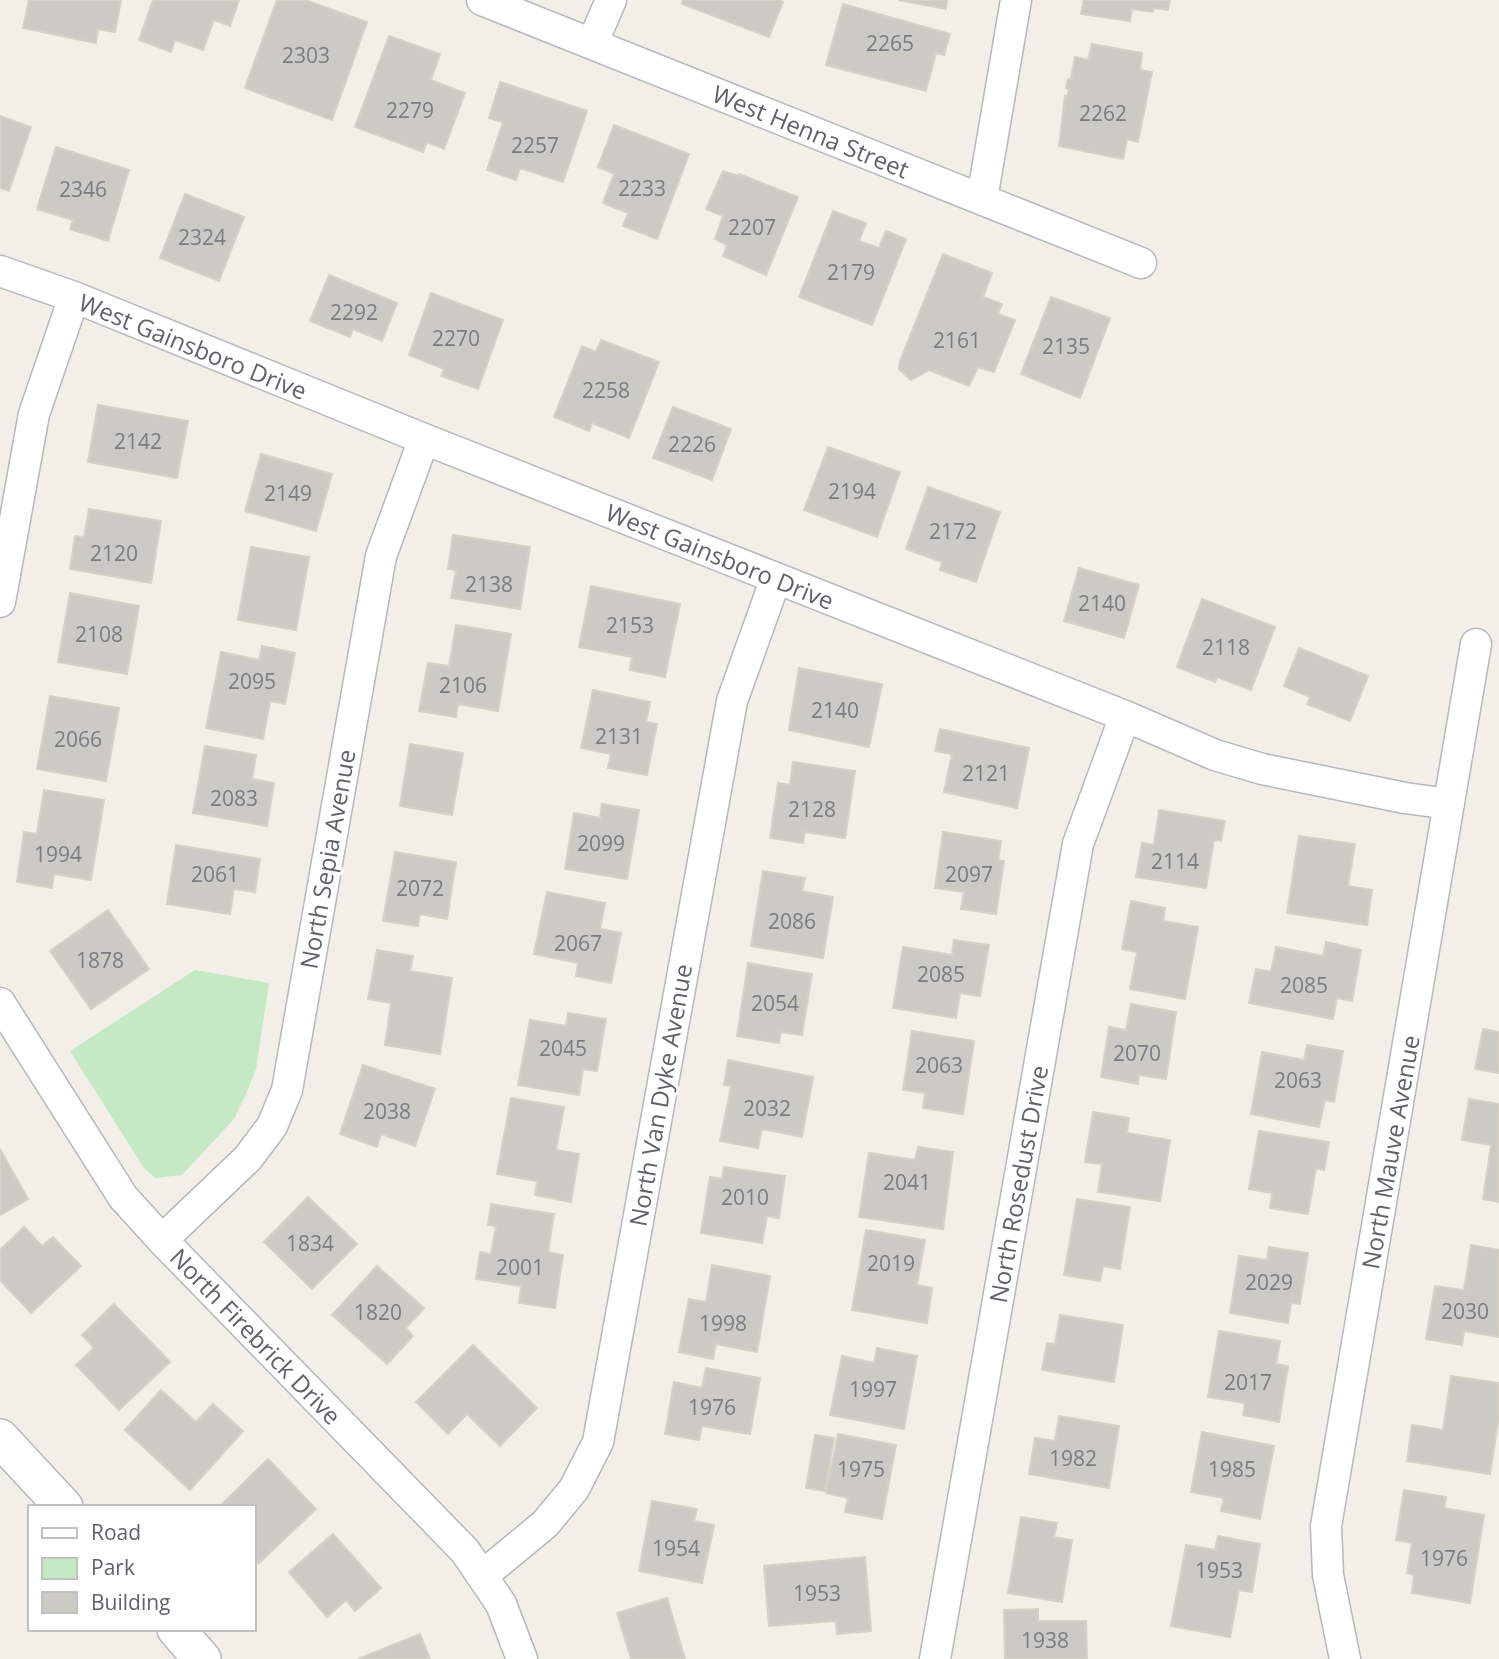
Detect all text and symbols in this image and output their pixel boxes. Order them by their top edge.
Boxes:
house number: 2265 [866,29,914,57]
house number: 2303 [282,41,330,69]
street label: West Henna Street [708,77,914,185]
house number: 2279 [386,96,434,124]
house number: 2262 [1079,99,1127,127]
house number: 2257 [511,131,559,159]
house number: 2233 [618,174,666,202]
house number: 2346 [59,175,107,203]
house number: 2207 [728,213,776,241]
house number: 2324 [178,223,226,251]
house number: 2179 [827,258,875,286]
street label: West Gainsboro Drive [74,285,312,407]
house number: 2292 [330,298,378,326]
house number: 2270 [432,324,480,352]
house number: 2161 [933,326,981,354]
house number: 2135 [1042,332,1090,360]
house number: 2258 [582,376,630,404]
house number: 2142 [114,427,162,455]
house number: 2226 [668,430,716,458]
house number: 2194 [828,477,876,505]
house number: 2149 [264,479,312,507]
street label: West Gainsboro Drive [601,495,839,617]
house number: 2172 [929,517,977,545]
house number: 2120 [90,539,138,567]
house number: 2138 [465,570,513,598]
house number: 2140 [1078,589,1126,617]
house number: 2153 [606,611,654,639]
house number: 2108 [75,620,123,648]
house number: 2118 [1202,633,1250,661]
house number: 2095 [228,667,276,695]
house number: 2106 [439,671,487,699]
house number: 2140 [811,696,859,724]
house number: 2131 [595,722,643,750]
house number: 2066 [54,725,102,753]
street label: North Sepia Avenue [291,747,363,971]
house number: 2121 [962,759,1010,787]
house number: 2083 [210,784,258,812]
house number: 2128 [788,795,836,823]
house number: 2099 [577,829,625,857]
house number: 1994 [34,840,82,868]
house number: 2114 [1151,847,1199,875]
house number: 2061 [191,860,239,888]
house number: 2097 [945,860,993,888]
house number: 2072 [396,874,444,902]
house number: 2086 [768,907,816,935]
house number: 2067 [554,929,602,957]
house number: 1878 [76,946,124,974]
house number: 2085 [917,960,965,988]
street label: North Van Dyke Avenue [621,961,699,1229]
house number: 2085 [1280,971,1328,999]
house number: 2054 [751,989,799,1017]
street label: North Mauve Avenue [1353,1033,1427,1271]
house number: 2045 [539,1034,587,1062]
house number: 2070 [1113,1039,1161,1067]
house number: 2063 [915,1051,963,1079]
street label: North Rosedust Drive [981,1063,1055,1305]
house number: 2063 [1274,1066,1322,1094]
house number: 2032 [743,1094,791,1122]
house number: 2038 [363,1097,411,1125]
house number: 2041 [883,1168,931,1196]
house number: 2010 [721,1183,769,1211]
house number: 1834 [286,1229,334,1257]
street label: North Firebrick Drive [163,1241,349,1431]
house number: 2019 [867,1249,915,1277]
house number: 2001 [496,1253,544,1281]
house number: 2029 [1245,1268,1293,1296]
house number: 2030 [1441,1297,1489,1325]
house number: 1820 [354,1298,402,1326]
house number: 1998 [699,1309,747,1337]
house number: 2017 [1224,1368,1272,1396]
house number: 1997 [849,1375,897,1403]
house number: 1976 [688,1393,736,1421]
house number: 1982 [1049,1444,1097,1472]
house number: 1975 [837,1455,885,1483]
house number: 1985 [1208,1455,1256,1483]
legend [28,1505,256,1631]
text: Road [91,1518,141,1546]
house number: 1954 [652,1534,700,1562]
house number: 1976 [1420,1544,1468,1572]
text: Park [91,1553,135,1581]
house number: 1953 [1195,1556,1243,1584]
house number: 1953 [793,1579,841,1607]
text: Building [91,1588,170,1616]
house number: 1938 [1021,1626,1069,1654]

